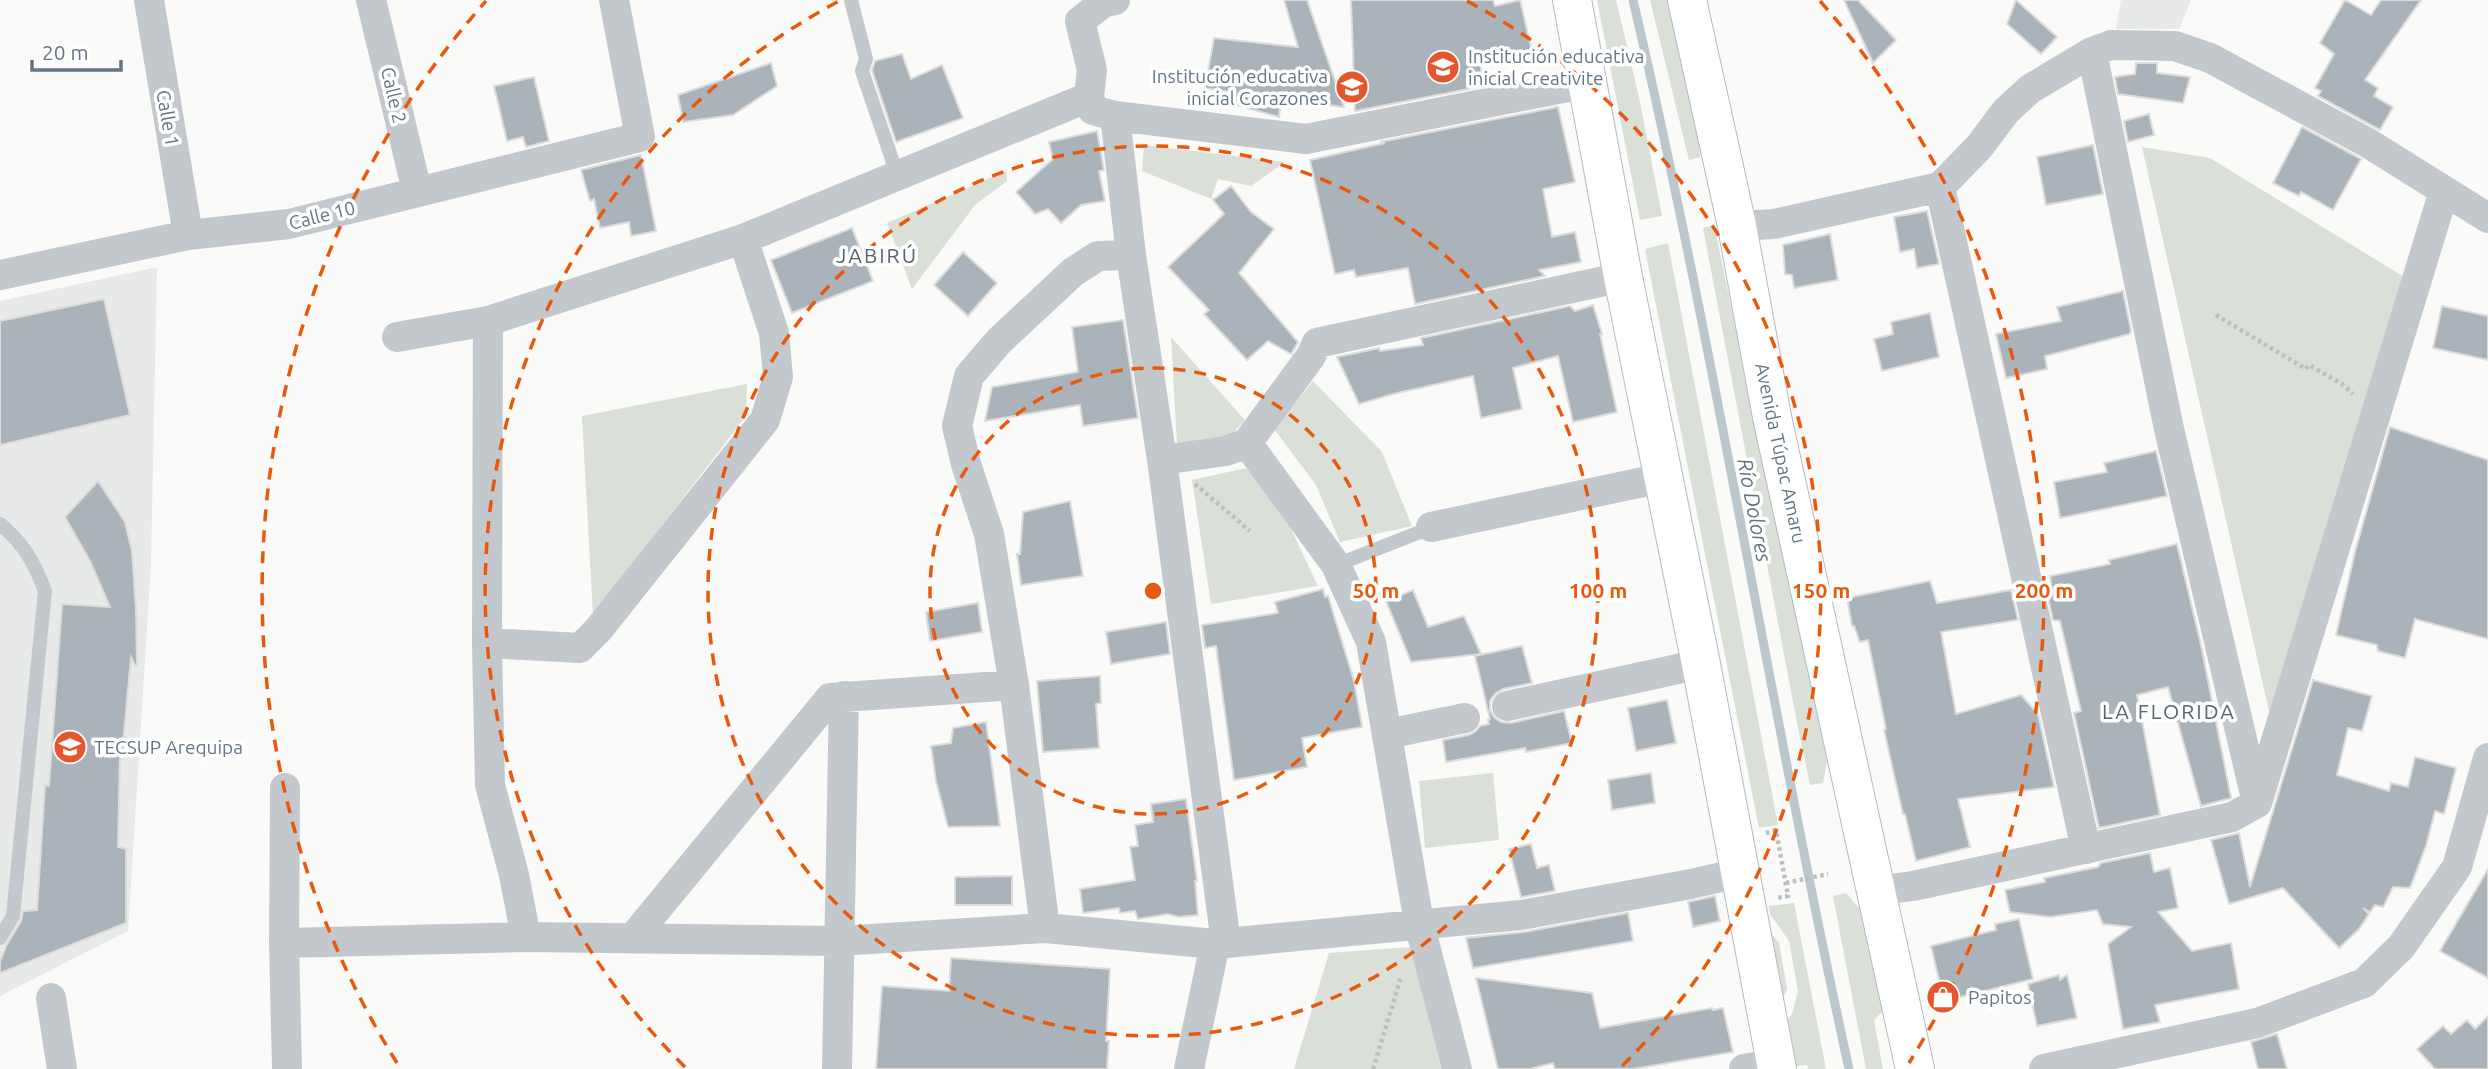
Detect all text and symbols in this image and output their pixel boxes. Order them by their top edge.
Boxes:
scale bar [32,28,121,72]
text: 20 m [42,40,89,64]
place label: Institución educativa inicial Creativite [1468,45,1644,89]
school or university icon: Institución educativa inicial Creativite [1424,48,1462,86]
street label: Calle 2 [377,65,411,125]
place label: Institución educativa inicial Corazones [1152,65,1328,109]
school or university icon: Institución educativa inicial Corazones [1333,68,1371,106]
street label: Calle 1 [152,88,184,148]
street label: Calle 10 [287,196,357,234]
district label: JABIRÚ [836,243,918,267]
street label: Avenida Túpac Amaru [1751,361,1811,545]
water label: Río Dolores [1733,456,1777,564]
text: 50 m [1353,578,1399,602]
text: 100 m [1569,578,1627,602]
text: 150 m [1792,578,1850,602]
text: 200 m [2015,578,2073,602]
centre of rings [1141,579,1165,603]
district label: LA FLORIDA [2102,699,2236,723]
school or university icon: TECSUP Arequipa [51,728,89,766]
place label: TECSUP Arequipa [94,736,243,758]
shop icon: Papitos [1924,978,1962,1016]
place label: Papitos [1968,986,2031,1008]

